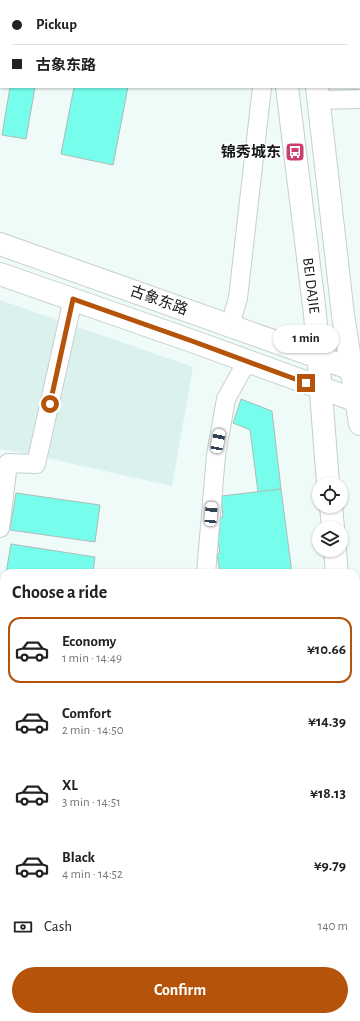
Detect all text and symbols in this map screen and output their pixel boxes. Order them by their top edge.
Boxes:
text: Pickup [36,17,77,32]
text: 古象东路 [36,58,96,73]
bus stop icon: 锦秀城东 [284,141,306,163]
place label: 锦秀城东 [221,143,281,160]
street label: BEI DAJIE [300,257,322,314]
street label: 古象东路 [128,281,190,318]
callout: 1 min [273,325,339,353]
text: 1 min [292,332,320,345]
route end [297,374,315,392]
route start [41,395,59,413]
car [210,428,226,454]
map controls [312,477,348,557]
button: locate [312,477,348,513]
car [204,502,218,526]
button: layers [312,521,348,557]
text: Choose a ride [12,584,107,602]
icon: car [14,632,50,668]
text: Economy [62,634,116,649]
text: ¥10.66 [307,642,346,657]
text: 1 min · 14:49 [62,652,122,665]
icon: car [14,704,50,740]
text: Comfort [62,706,111,721]
text: ¥14.39 [308,714,346,729]
text: 2 min · 14:50 [62,724,124,737]
icon: car [14,776,50,812]
text: XL [62,778,78,793]
text: ¥18.13 [310,786,346,801]
text: 3 min · 14:51 [62,796,121,809]
icon: car [14,848,50,884]
text: Black [62,850,95,865]
text: ¥9.79 [314,858,346,873]
text: 4 min · 14:52 [62,868,123,881]
icon: cash [12,916,34,938]
text: Cash [44,919,72,934]
text: 140 m [318,920,348,933]
button: Confirm [12,967,348,1013]

